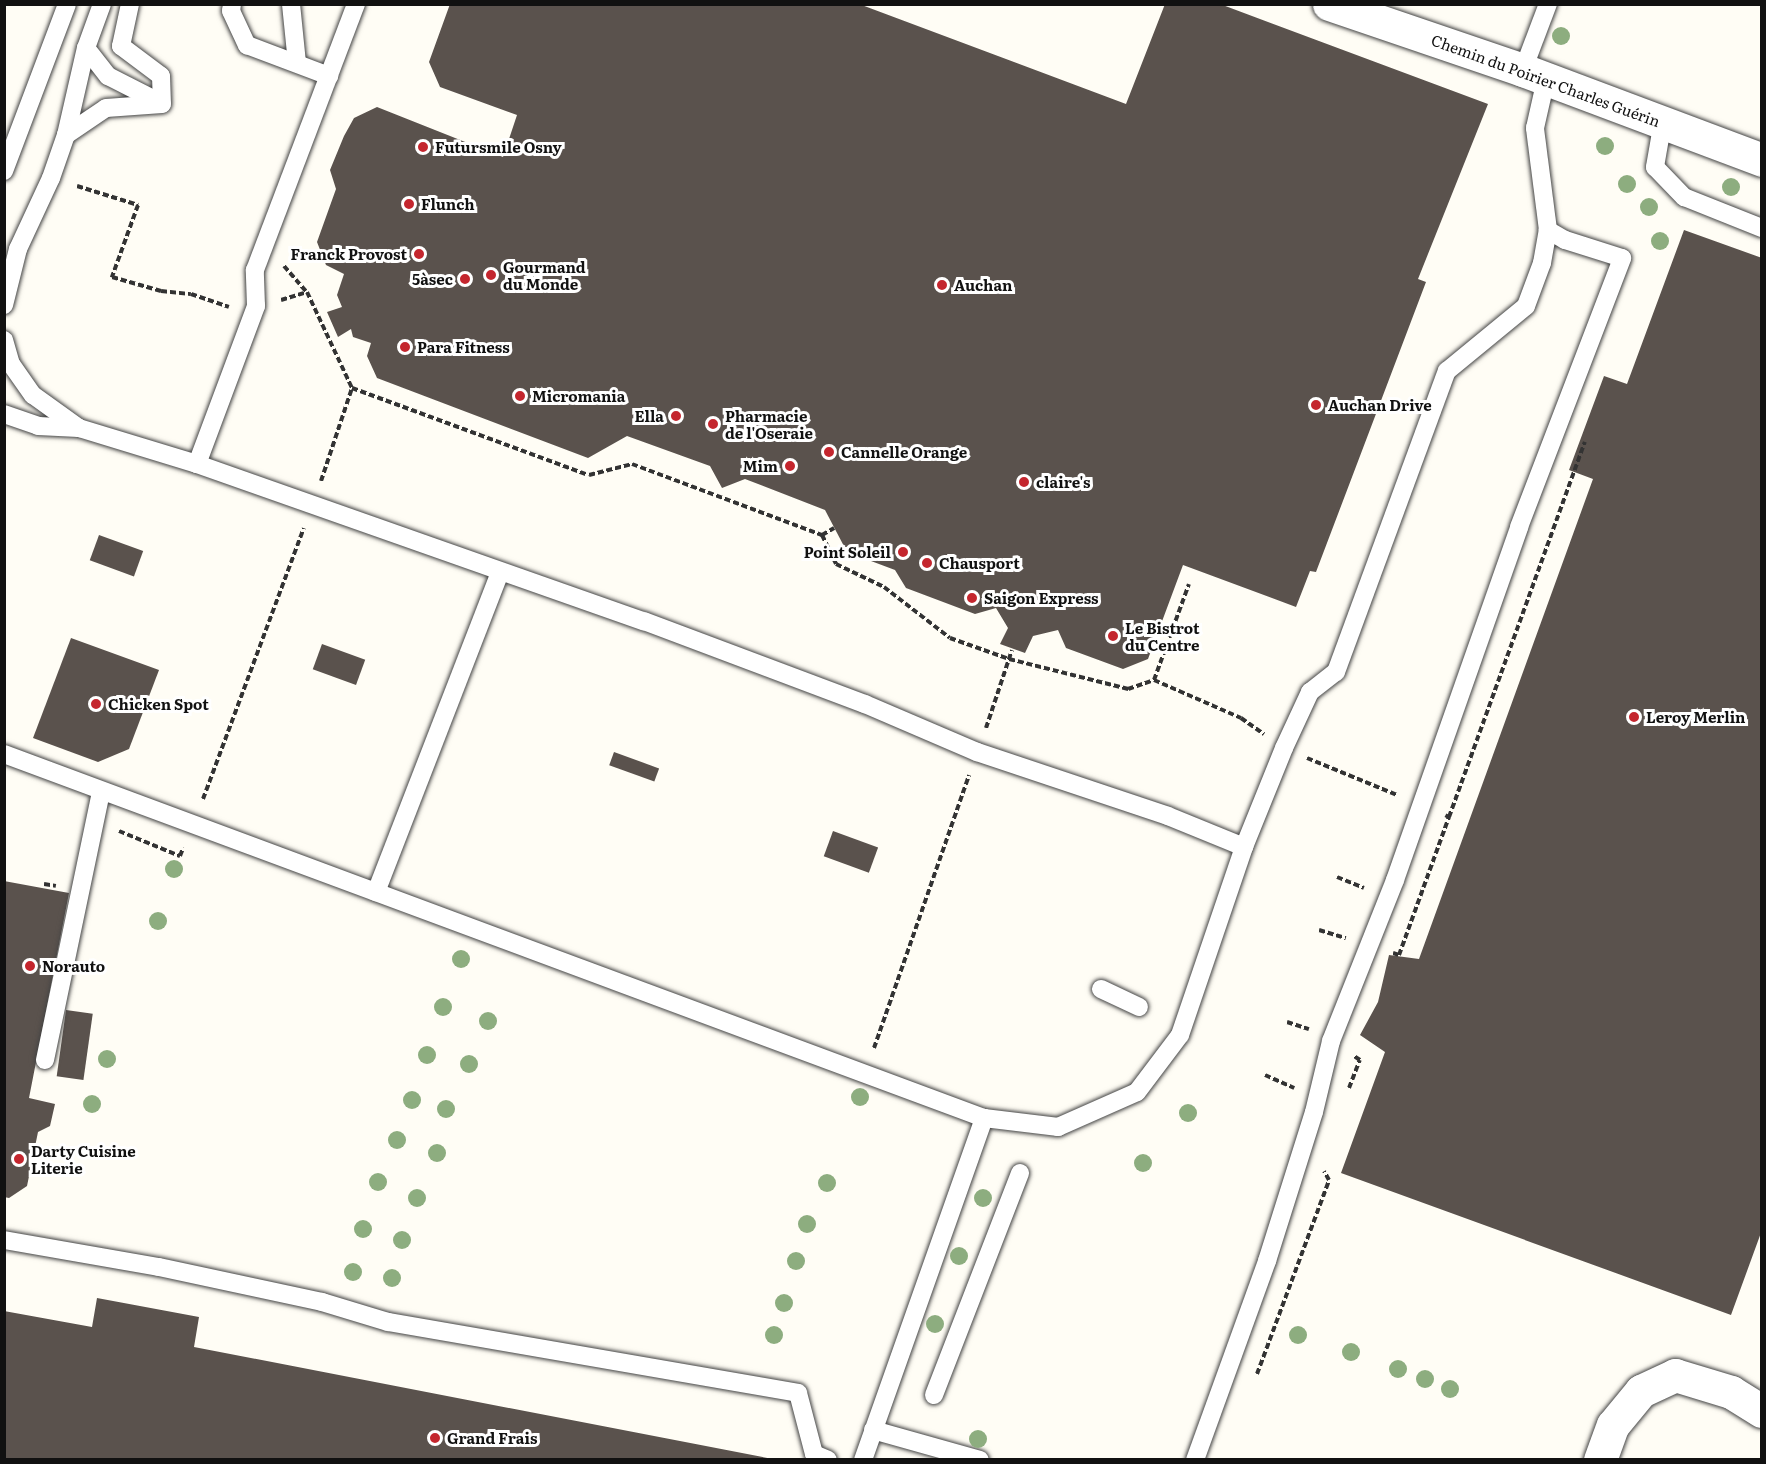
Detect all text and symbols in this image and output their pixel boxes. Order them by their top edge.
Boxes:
street label: Chemin du Poirier Charles Guérin [1429,30,1663,130]
place label: Futursmile Osny [435,138,562,156]
marker: Futursmile Osny [416,140,430,154]
place label: Flunch [421,195,475,213]
marker: Flunch [402,197,416,211]
place label: Franck Provost [290,245,407,263]
marker: Franck Provost [412,247,426,261]
place label: Gourmand du Monde [503,257,586,292]
marker: Gourmand du Monde [484,268,498,282]
place label: 5àsec [412,270,453,288]
marker: 5àsec [458,272,472,286]
place label: Auchan [954,276,1012,294]
marker: Auchan [935,278,949,292]
place label: Para Fitness [417,338,510,356]
marker: Para Fitness [398,340,412,354]
place label: Micromania [532,387,625,405]
marker: Micromania [513,389,527,403]
place label: Auchan Drive [1328,396,1432,414]
marker: Auchan Drive [1309,398,1323,412]
place label: Pharmacie de l'Oseraie [725,406,813,441]
place label: Ella [635,407,664,425]
marker: Ella [669,409,683,423]
marker: Pharmacie de l'Oseraie [706,417,720,431]
place label: Cannelle Orange [841,443,967,461]
marker: Cannelle Orange [822,445,836,459]
place label: Mim [743,457,778,475]
marker: Mim [783,459,797,473]
place label: claire's [1036,473,1090,491]
marker: claire's [1017,475,1031,489]
place label: Point Soleil [804,543,891,561]
marker: Point Soleil [896,545,910,559]
place label: Chausport [939,554,1020,572]
marker: Chausport [920,556,934,570]
place label: Saigon Express [984,589,1099,607]
marker: Saigon Express [965,591,979,605]
place label: Le Bistrot du Centre [1125,618,1199,653]
marker: Le Bistrot du Centre [1106,629,1120,643]
place label: Chicken Spot [108,695,209,713]
marker: Chicken Spot [89,697,103,711]
place label: Leroy Merlin [1646,708,1746,726]
marker: Leroy Merlin [1627,710,1641,724]
place label: Norauto [42,957,105,975]
marker: Norauto [23,959,37,973]
place label: Darty Cuisine Literie [31,1141,136,1176]
marker: Darty Cuisine Literie [12,1152,26,1166]
place label: Grand Frais [447,1429,537,1447]
marker: Grand Frais [428,1431,442,1445]

